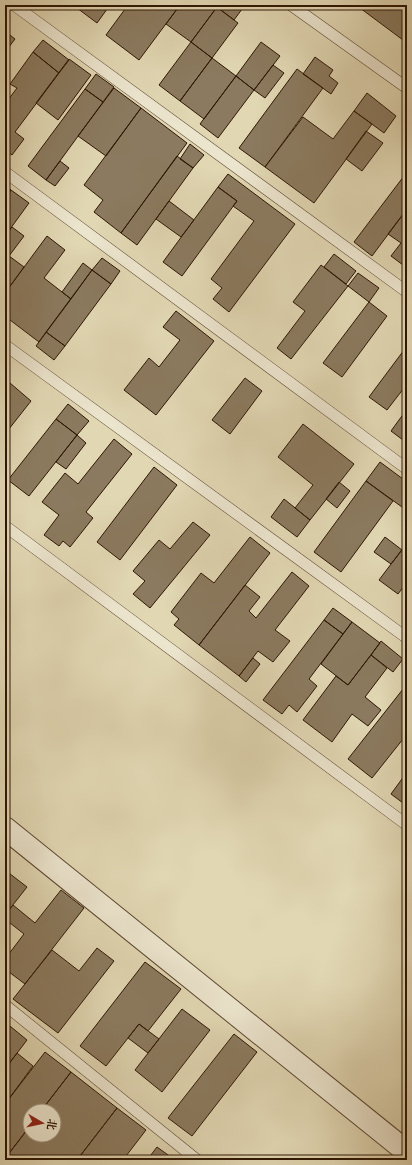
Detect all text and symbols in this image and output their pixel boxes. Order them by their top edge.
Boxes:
north arrow [22,1103,62,1143]
text: 北 [44,1118,59,1131]

